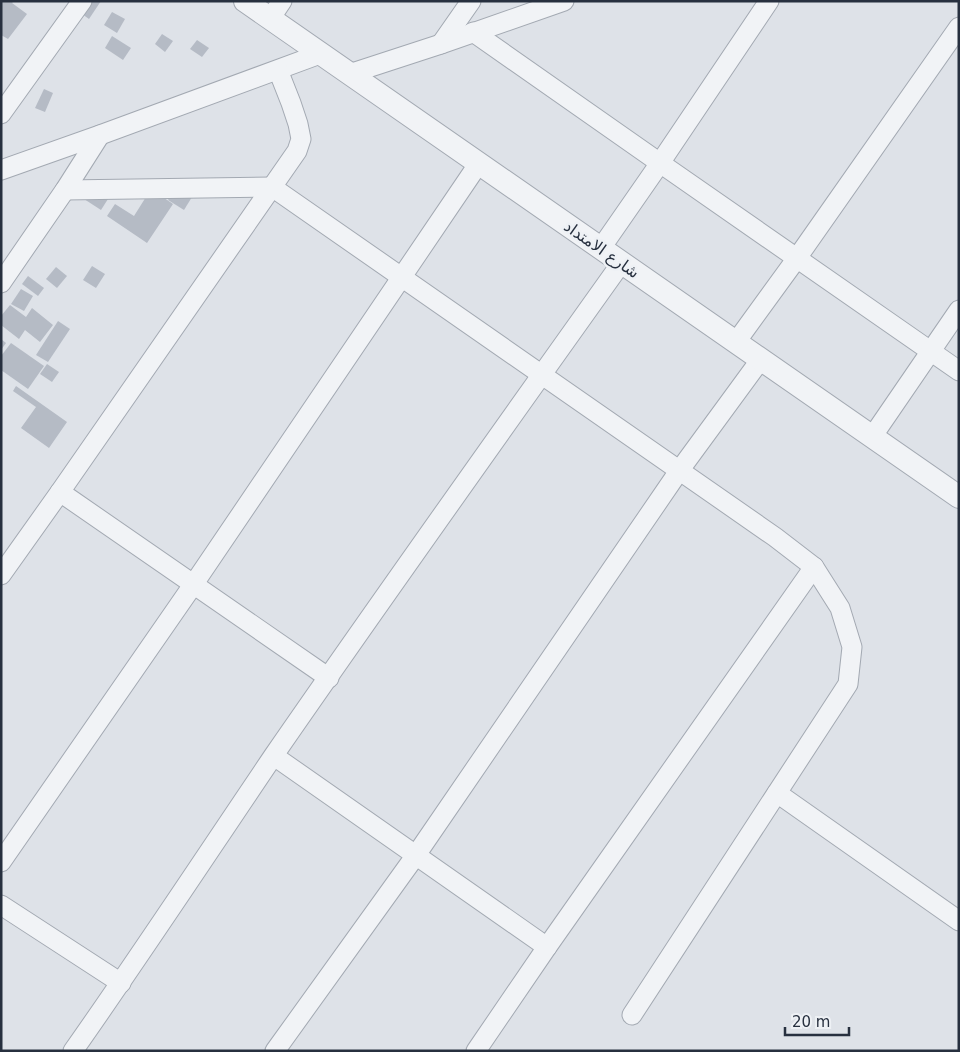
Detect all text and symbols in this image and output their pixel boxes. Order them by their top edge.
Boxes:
street label: شارع الامتداد [560,217,643,283]
scale bar [785,1004,849,1036]
text: 20 m [792,1013,830,1031]

